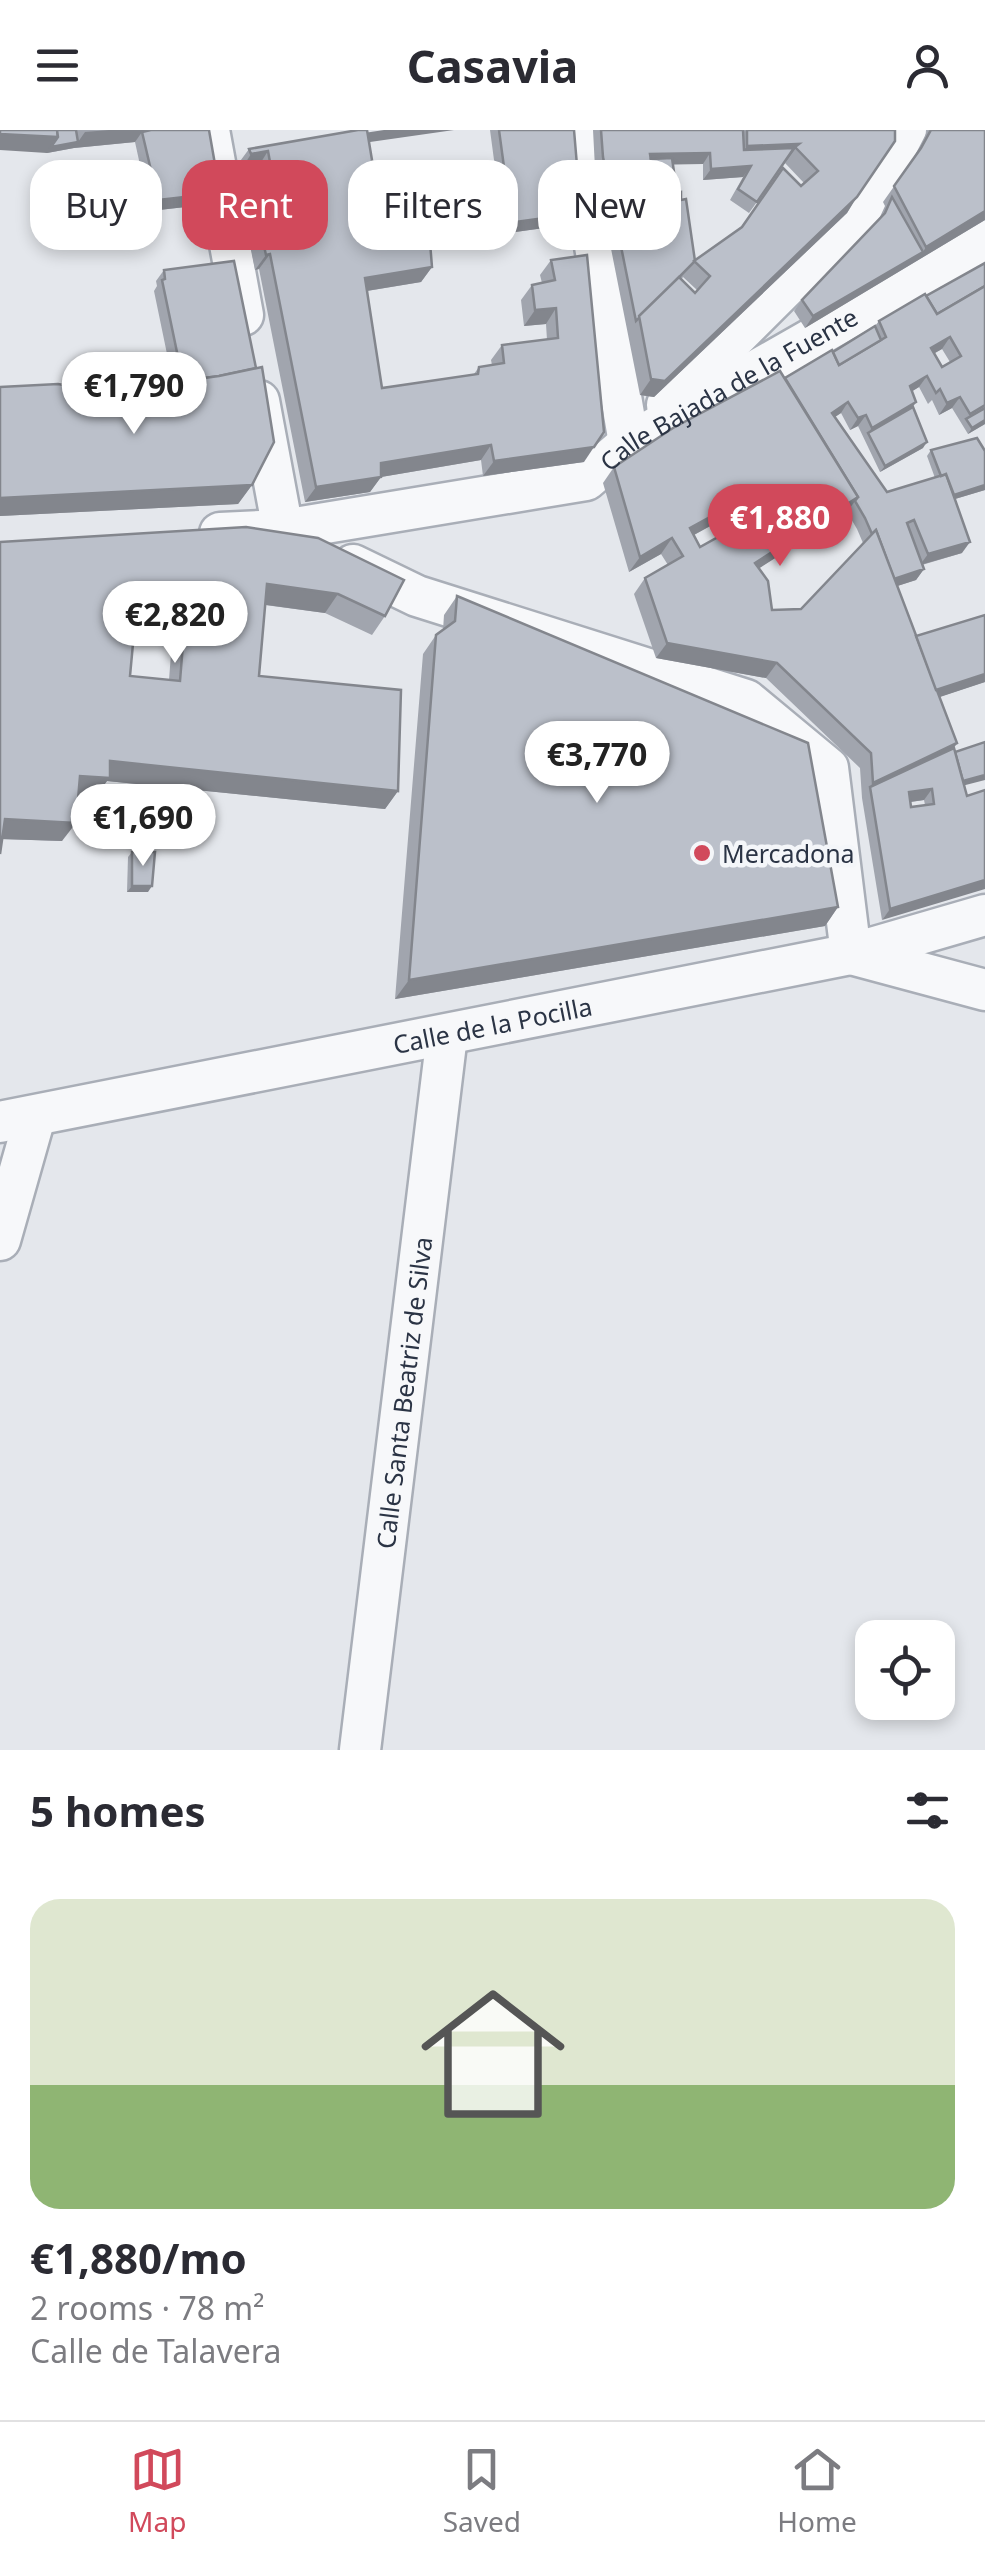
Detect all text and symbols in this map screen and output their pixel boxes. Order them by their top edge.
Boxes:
text: Casavia [407,35,578,96]
icon: menu [30,38,85,93]
icon: person [900,38,955,93]
chip: Buy [30,160,162,250]
chip: Rent [182,160,328,250]
chip: Filters [348,160,518,250]
chip: New [538,160,681,250]
street label: Calle Bajada de la Fuente [592,299,863,478]
pin: €1,790 [53,352,215,437]
text: €1,790 [84,363,184,406]
pin: €1,880 [699,484,861,569]
text: €1,880 [730,495,830,538]
pin: €2,820 [94,581,256,666]
text: €2,820 [125,592,225,635]
pin: €3,770 [516,721,678,806]
text: €3,770 [547,732,647,775]
pin: €1,690 [62,784,224,869]
text: €1,690 [93,795,193,838]
place label: Mercadona [722,836,855,870]
marker: Mercadona [691,842,713,864]
street label: Calle de la Pocilla [390,989,595,1061]
street label: Calle Santa Beatriz de Silva [368,1235,439,1551]
map controls [855,1620,955,1720]
button: locate [855,1620,955,1720]
text: 5 homes [30,1782,206,1839]
icon: filters [900,1783,955,1838]
icon: home [403,1964,583,2144]
text: €1,880/mo [30,2229,247,2286]
text: 2 rooms · 78 m² [30,2286,264,2329]
text: Calle de Talavera [30,2329,281,2372]
tab: Map [128,2442,186,2540]
tab: Saved [443,2442,521,2540]
tab: Home [777,2442,857,2540]

